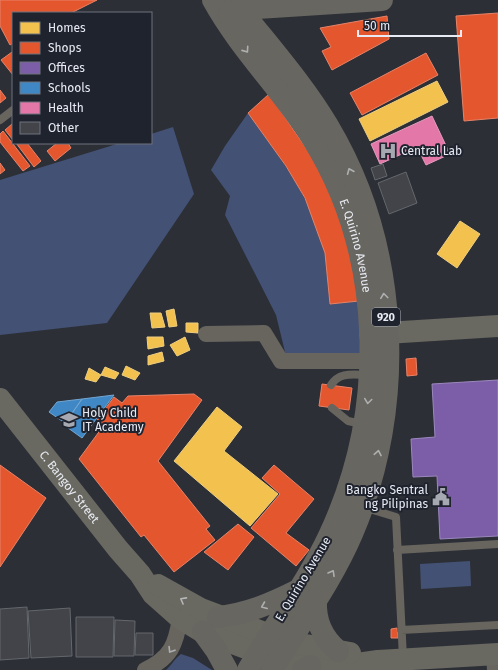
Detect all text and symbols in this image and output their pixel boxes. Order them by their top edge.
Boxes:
legend [12,12,152,144]
scale bar [358,12,461,38]
text: 50 m [364,19,390,33]
text: Homes [48,21,86,35]
text: Shops [48,41,82,55]
one-way arrow [241,46,249,53]
text: Offices [48,61,85,75]
text: Schools [48,81,91,95]
text: Health [48,101,84,115]
text: Other [48,121,79,135]
hospital icon: Central Lab [378,141,398,161]
place label: Central Lab [401,144,462,158]
one-way arrow [347,167,355,175]
street label: E. Quirino Avenue [336,197,374,293]
one-way arrow [380,293,389,299]
road number: 920 [372,308,400,326]
one-way arrow [364,398,373,404]
place label: Holy Child IT Academy [82,406,144,434]
school or university icon: Holy Child IT Academy [59,410,79,430]
street label: C. Bangoy Street [36,448,102,527]
one-way arrow [374,450,382,456]
place label: Bangko Sentral ng Pilipinas [346,483,428,511]
public building icon: Bangko Sentral ng Pilipinas [431,487,451,507]
street label: E. Quirino Avenue [272,534,334,624]
one-way arrow [327,570,334,578]
one-way arrow [179,598,187,605]
one-way arrow [260,602,267,610]
one-way arrow [168,646,175,653]

